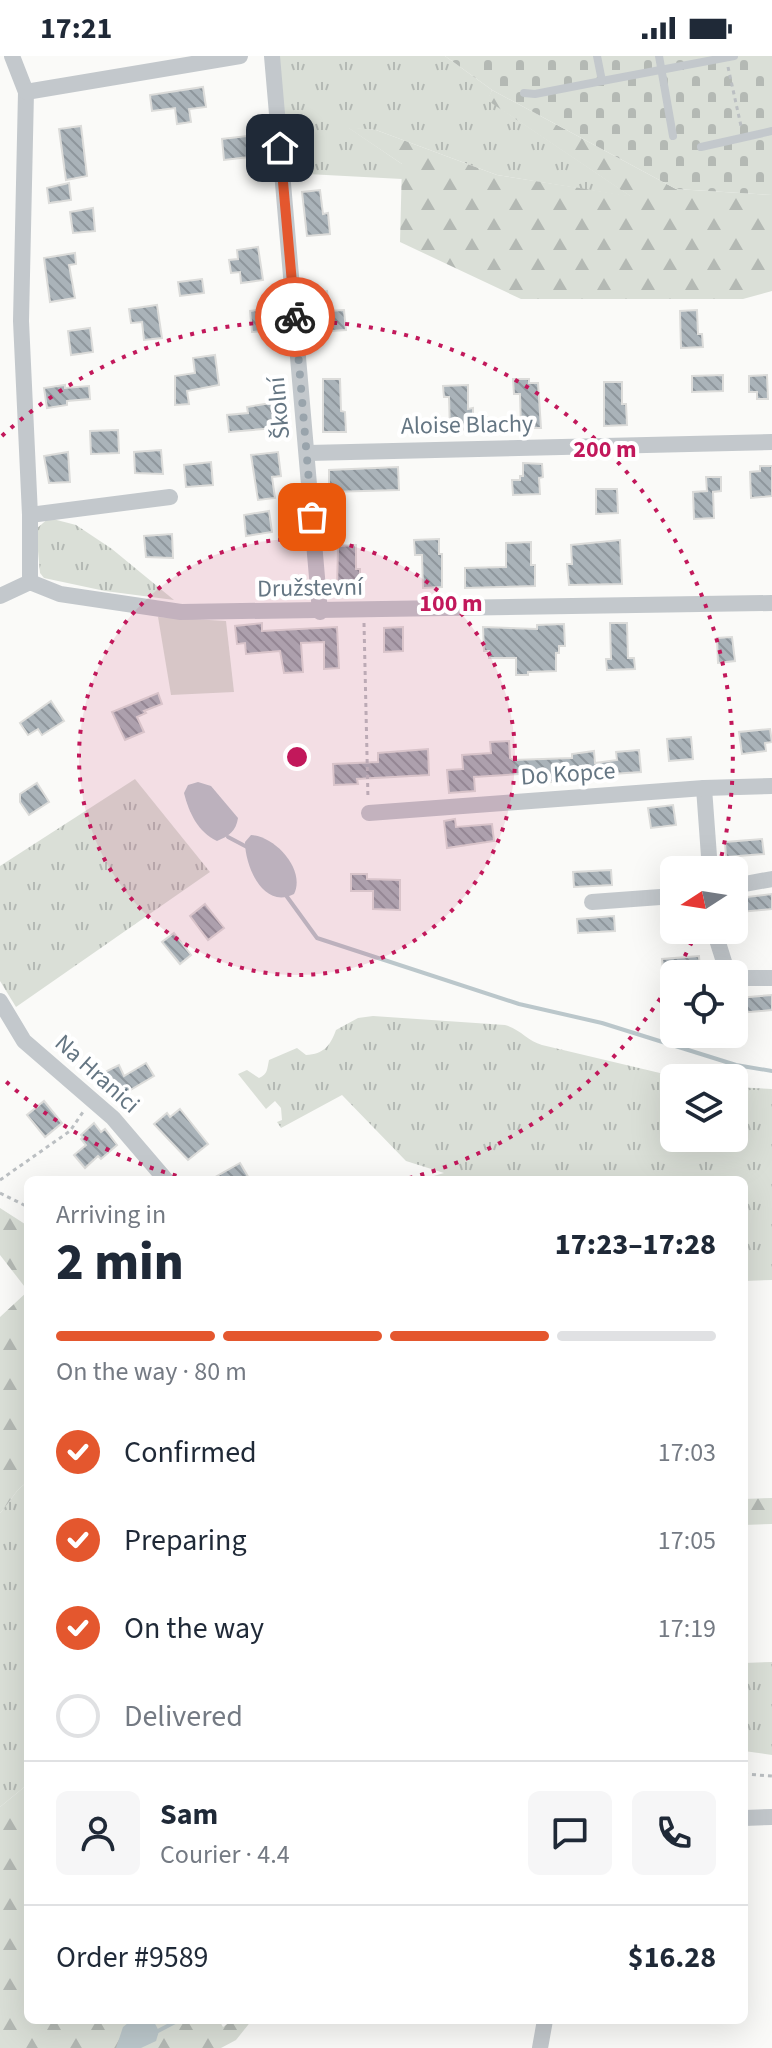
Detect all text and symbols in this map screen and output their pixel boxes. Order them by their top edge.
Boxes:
text: 17:21 [40,7,112,50]
pin [246,114,314,182]
icon: home [258,126,302,170]
courier [255,277,335,357]
icon: bike [273,295,317,339]
street label: Školní [259,374,299,441]
street label: Aloise Blachy [401,406,533,444]
text: 200 m [573,432,637,467]
pin [278,483,346,551]
icon: bag [290,495,334,539]
street label: Družstevní [257,570,364,606]
text: 100 m [419,586,483,621]
centre of rings [283,743,311,771]
street label: Do Kopce [519,753,617,795]
north arrow [660,856,748,944]
map controls [660,856,748,1152]
button: locate [660,960,748,1048]
street label: Na Hranici [47,1026,147,1122]
button: layers [660,1064,748,1152]
text: Arriving in [56,1196,166,1233]
text: 17:23–17:28 [555,1223,716,1266]
text: 2 min [56,1226,184,1300]
text: On the way · 80 m [56,1353,247,1390]
icon: check [56,1430,100,1474]
text: Confirmed [124,1431,257,1474]
text: 17:03 [658,1434,716,1471]
icon: check [56,1518,100,1562]
text: Preparing [124,1519,247,1562]
text: 17:05 [658,1522,716,1559]
icon: check [56,1606,100,1650]
text: On the way [124,1607,264,1650]
text: 17:19 [658,1610,716,1647]
text: Delivered [124,1695,243,1738]
button: person [56,1791,140,1875]
button: chat [528,1791,612,1875]
button: phone [632,1791,716,1875]
text: Sam [160,1793,218,1836]
text: Courier · 4.4 [160,1836,290,1873]
text: Order #9589 [56,1936,209,1979]
text: $16.28 [628,1936,716,1979]

